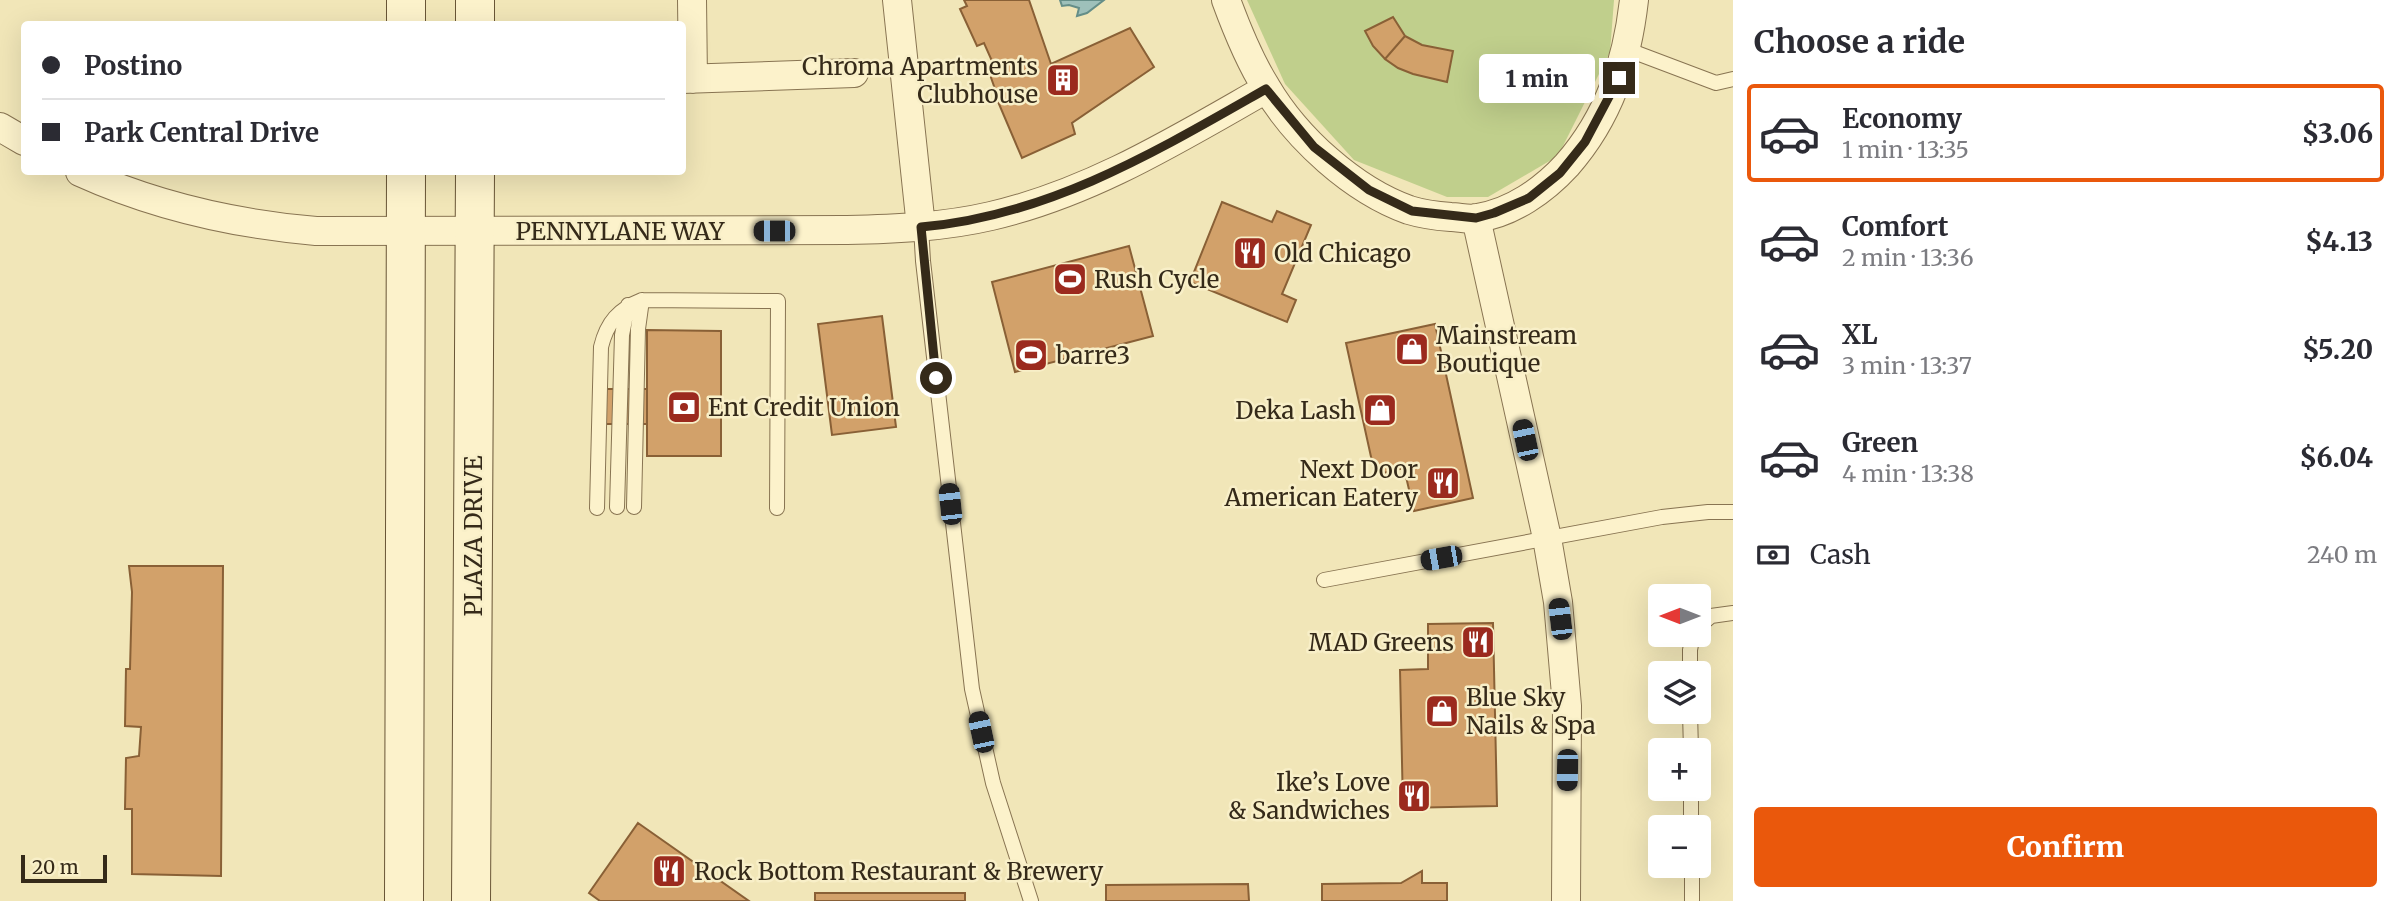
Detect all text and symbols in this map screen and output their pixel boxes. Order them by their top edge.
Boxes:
text: Choose a ride [1754,22,1965,62]
text: Postino [84,49,182,82]
place label: Chroma Apartments Clubhouse [802,51,1038,110]
callout: 1 min [1479,54,1594,102]
building icon: Chroma Apartments Clubhouse [1044,61,1082,99]
route end [1603,62,1635,94]
text: 1 min [1505,64,1569,93]
icon: car [1758,102,1821,165]
text: Economy [1842,102,1962,135]
text: Park Central Drive [84,116,319,149]
text: $3.06 [2302,117,2373,150]
text: 1 min · 13:35 [1842,135,1969,164]
icon: car [1758,210,1821,273]
text: Comfort [1842,210,1948,243]
street label: PENNYLANE WAY [516,216,725,247]
car [754,221,796,242]
text: $4.13 [2305,225,2373,258]
restaurant icon: Old Chicago [1231,234,1269,272]
place label: Old Chicago [1274,238,1411,269]
text: 2 min · 13:36 [1842,243,1974,272]
sports icon: Rush Cycle [1051,260,1089,298]
place label: Rush Cycle [1094,264,1219,295]
icon: car [1758,318,1821,381]
text: XL [1842,318,1878,351]
place label: Mainstream Boutique [1436,320,1577,379]
shop icon: Mainstream Boutique [1393,330,1431,368]
text: $5.20 [2302,333,2373,366]
sports icon: barre3 [1012,336,1050,374]
place label: barre3 [1055,340,1130,371]
text: 3 min · 13:37 [1842,351,1972,380]
route start [920,362,952,394]
bank icon: Ent Credit Union [665,388,703,426]
shop icon: Deka Lash [1361,391,1399,429]
place label: Ent Credit Union [708,392,900,423]
place label: Deka Lash [1235,395,1356,426]
car [1511,417,1540,463]
icon: car [1758,426,1821,489]
text: Green [1842,426,1918,459]
text: $6.04 [2299,441,2373,474]
place label: Next Door American Eatery [1223,454,1418,513]
street label: PLAZA DRIVE [458,455,489,617]
text: 4 min · 13:38 [1842,459,1974,488]
restaurant icon: Next Door American Eatery [1424,464,1462,502]
car [938,482,963,526]
icon: cash [1754,536,1792,574]
text: Cash [1810,538,1871,571]
text: 240 m [2307,540,2377,569]
car [1419,544,1464,572]
north arrow [1648,584,1712,648]
map controls [1648,584,1711,878]
car [1548,597,1573,641]
restaurant icon: MAD Greens [1459,623,1497,661]
place label: MAD Greens [1308,627,1454,658]
button: layers [1648,661,1711,724]
place label: Blue Sky Nails & Spa [1466,682,1596,741]
shop icon: Blue Sky Nails & Spa [1423,692,1461,730]
car [967,709,996,755]
button: + [1648,738,1711,801]
car [1557,749,1578,791]
place label: Ike’s Love & Sandwiches [1228,767,1390,826]
restaurant icon: Ike’s Love & Sandwiches [1395,777,1433,815]
button: Confirm [1754,807,2377,887]
button: − [1648,815,1711,878]
scale bar [21,852,107,884]
restaurant icon: Rock Bottom Restaurant & Brewery [650,852,688,890]
text: 20 m [32,855,79,879]
place label: Rock Bottom Restaurant & Brewery [694,856,1103,887]

